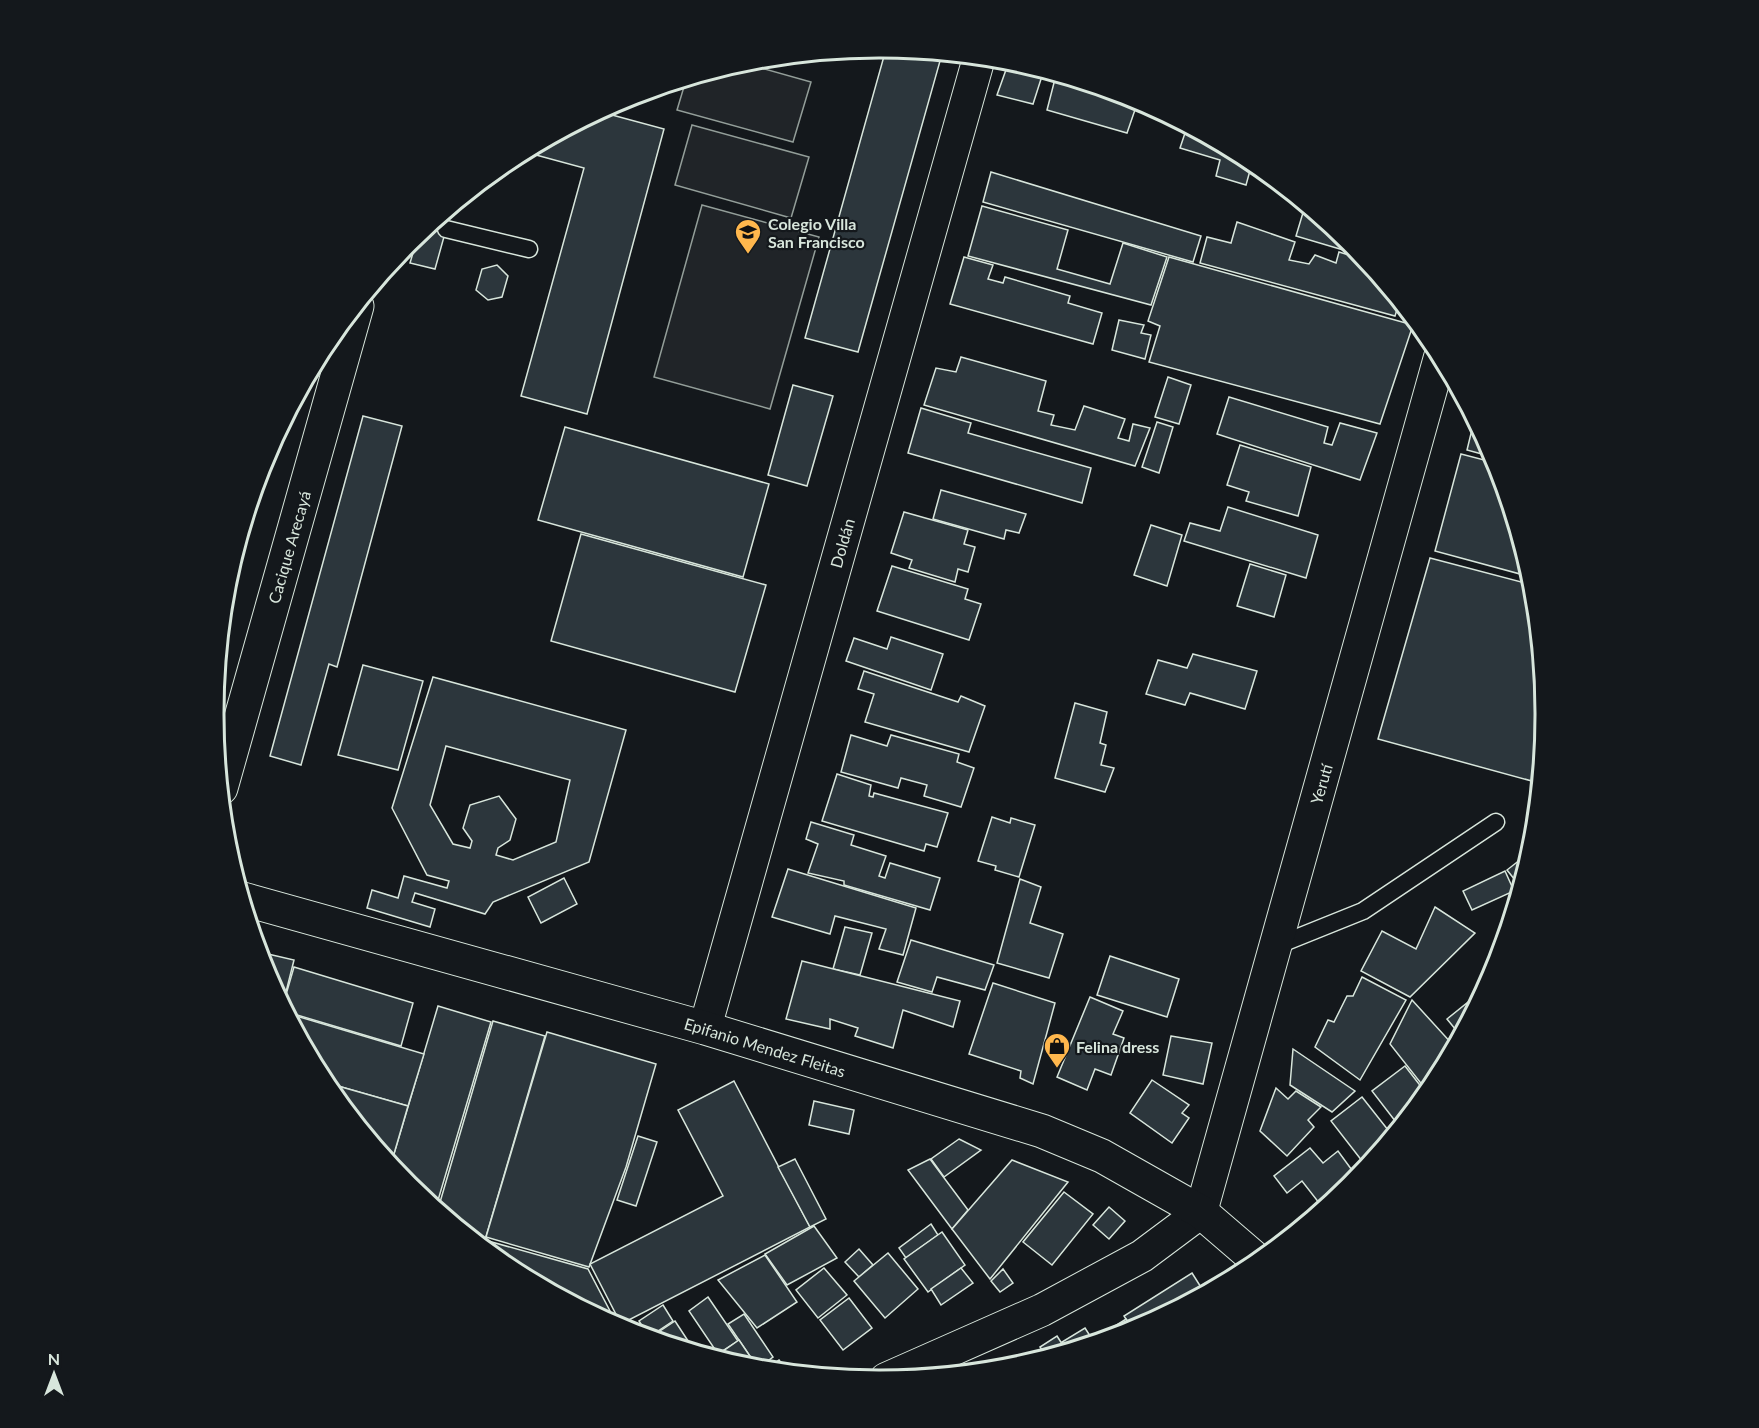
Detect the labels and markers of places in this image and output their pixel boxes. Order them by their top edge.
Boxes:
place label: Colegio Villa San Francisco [768,214,865,251]
school or university icon: Colegio Villa San Francisco [733,217,763,255]
shop icon: Felina dress [1042,1031,1072,1069]
place label: Felina dress [1076,1037,1159,1056]

